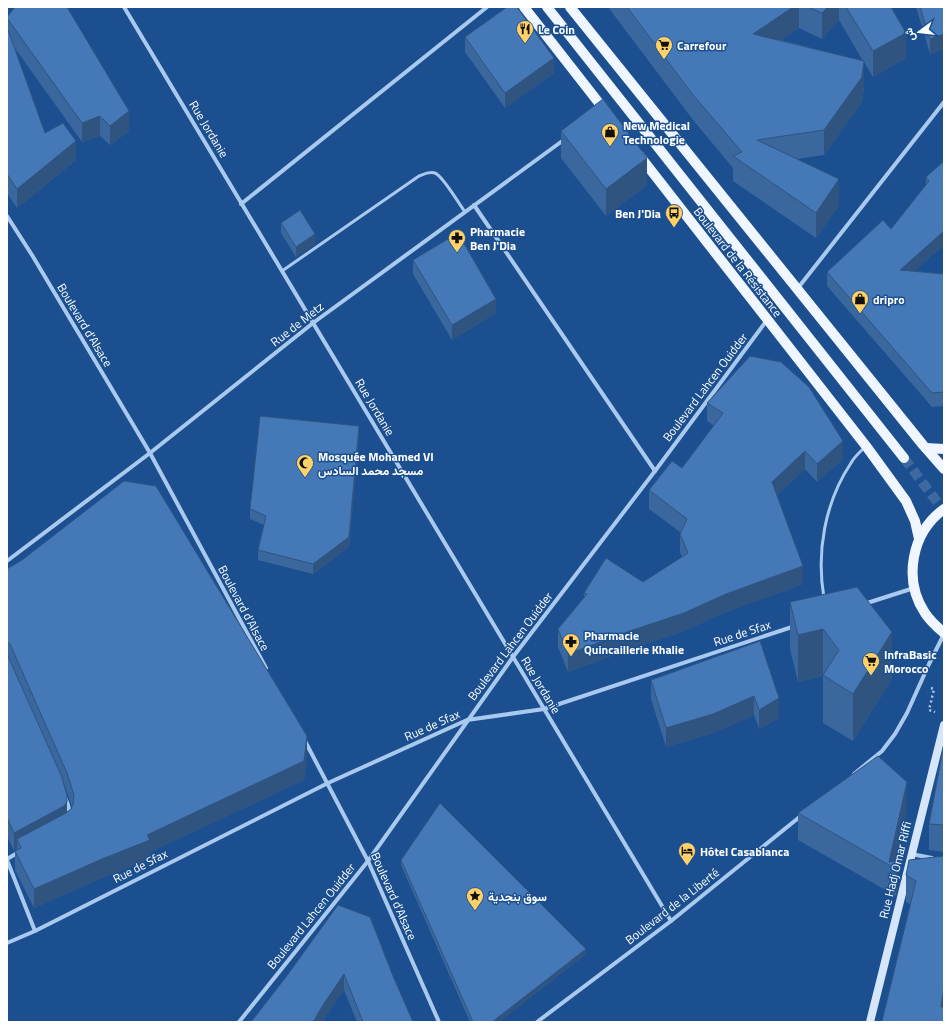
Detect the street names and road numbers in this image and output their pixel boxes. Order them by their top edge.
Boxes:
street label: Rue Jordanie [184,97,234,161]
street label: Boulevard de la Résistance [689,203,787,321]
street label: Boulevard d'Alsace [53,280,117,370]
street label: Rue de Metz [266,297,328,351]
street label: Boulevard Lahcen Ouidder [658,329,752,445]
street label: Rue Jordanie [350,375,400,439]
street label: Boulevard d'Alsace [213,562,275,654]
street label: Boulevard Lahcen Ouidder [463,588,557,704]
street label: Rue de Sfax [711,615,774,651]
street label: Rue Jordanie [516,653,566,717]
street label: Rue de Sfax [401,704,463,746]
street label: Rue Hadj Omar Riffi [874,819,916,921]
street label: Rue de Sfax [109,844,171,888]
street label: Boulevard d'Alsace [366,849,422,943]
street label: Boulevard Lahcen Ouidder [262,859,360,973]
street label: Boulevard de la Liberté [621,863,723,949]

